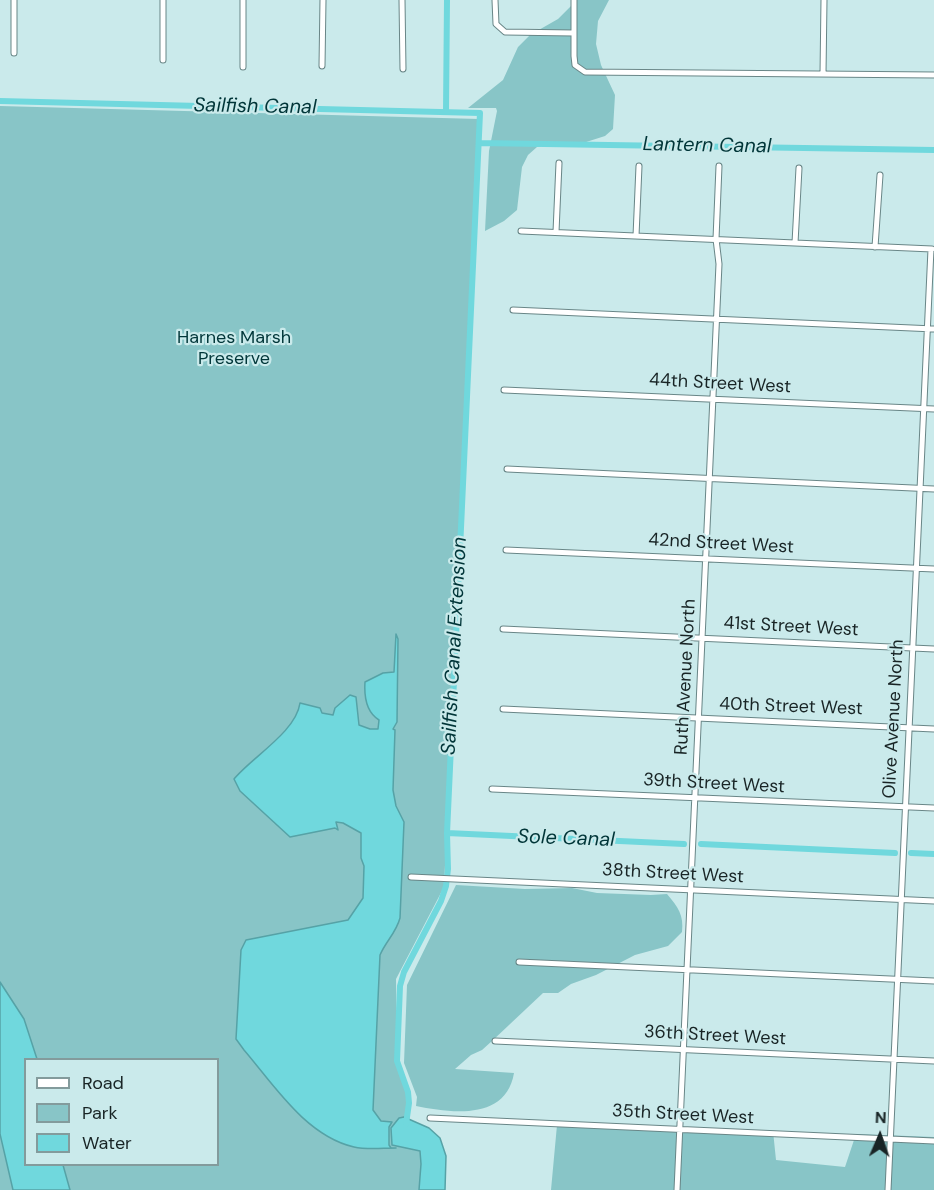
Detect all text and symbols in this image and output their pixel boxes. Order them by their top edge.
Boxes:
water label: Sailfish Canal [193,94,317,120]
water label: Lantern Canal [642,133,772,159]
park label: Harnes Marsh Preserve [177,327,291,370]
street label: 44th Street West [648,369,792,399]
street label: 42nd Street West [648,529,794,559]
water label: Sailfish Canal Extension [437,537,473,755]
street label: Ruth Avenue North [671,598,701,756]
street label: 41st Street West [723,613,859,641]
street label: Olive Avenue North [879,639,909,799]
street label: 40th Street West [719,694,863,720]
street label: 39th Street West [643,770,785,798]
water label: Sole Canal [517,825,615,853]
street label: 38th Street West [602,859,744,889]
street label: 36th Street West [643,1021,787,1051]
legend [24,1058,219,1166]
text: Road [82,1071,124,1095]
street label: 35th Street West [612,1100,754,1130]
text: Park [82,1101,118,1125]
north arrow [850,1106,910,1166]
text: N [874,1107,887,1128]
text: Water [82,1131,132,1155]

